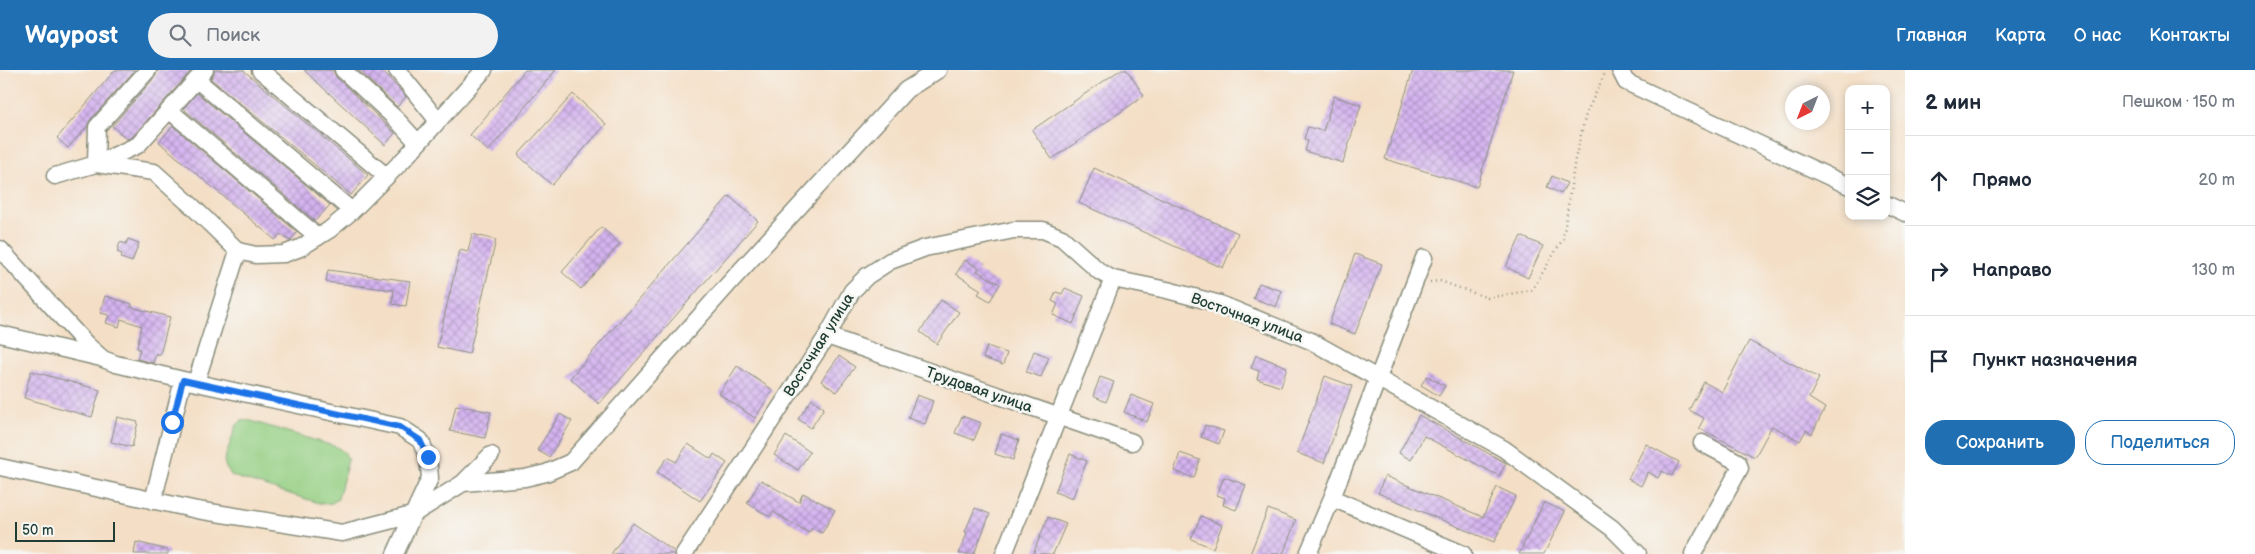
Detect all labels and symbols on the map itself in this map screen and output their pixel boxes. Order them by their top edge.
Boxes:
north arrow [1785,85,1830,130]
street label: Восточная улица [1188,289,1306,347]
street label: Восточная улица [780,290,858,400]
street label: Трудовая улица [923,363,1035,417]
route start [161,411,184,434]
route end [417,446,440,469]
scale bar [15,519,115,542]

